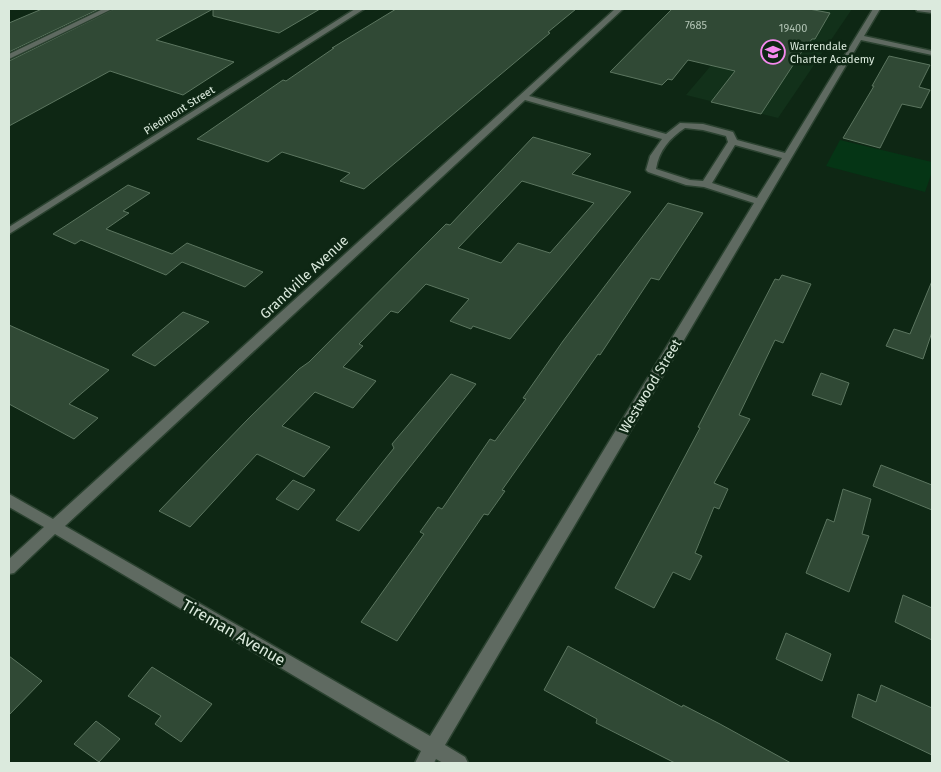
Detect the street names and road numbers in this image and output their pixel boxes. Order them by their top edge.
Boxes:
street label: Piedmont Street [141,83,217,137]
street label: Grandville Avenue [257,232,352,323]
street label: Westwood Street [616,335,686,437]
street label: Tireman Avenue [179,595,289,670]

